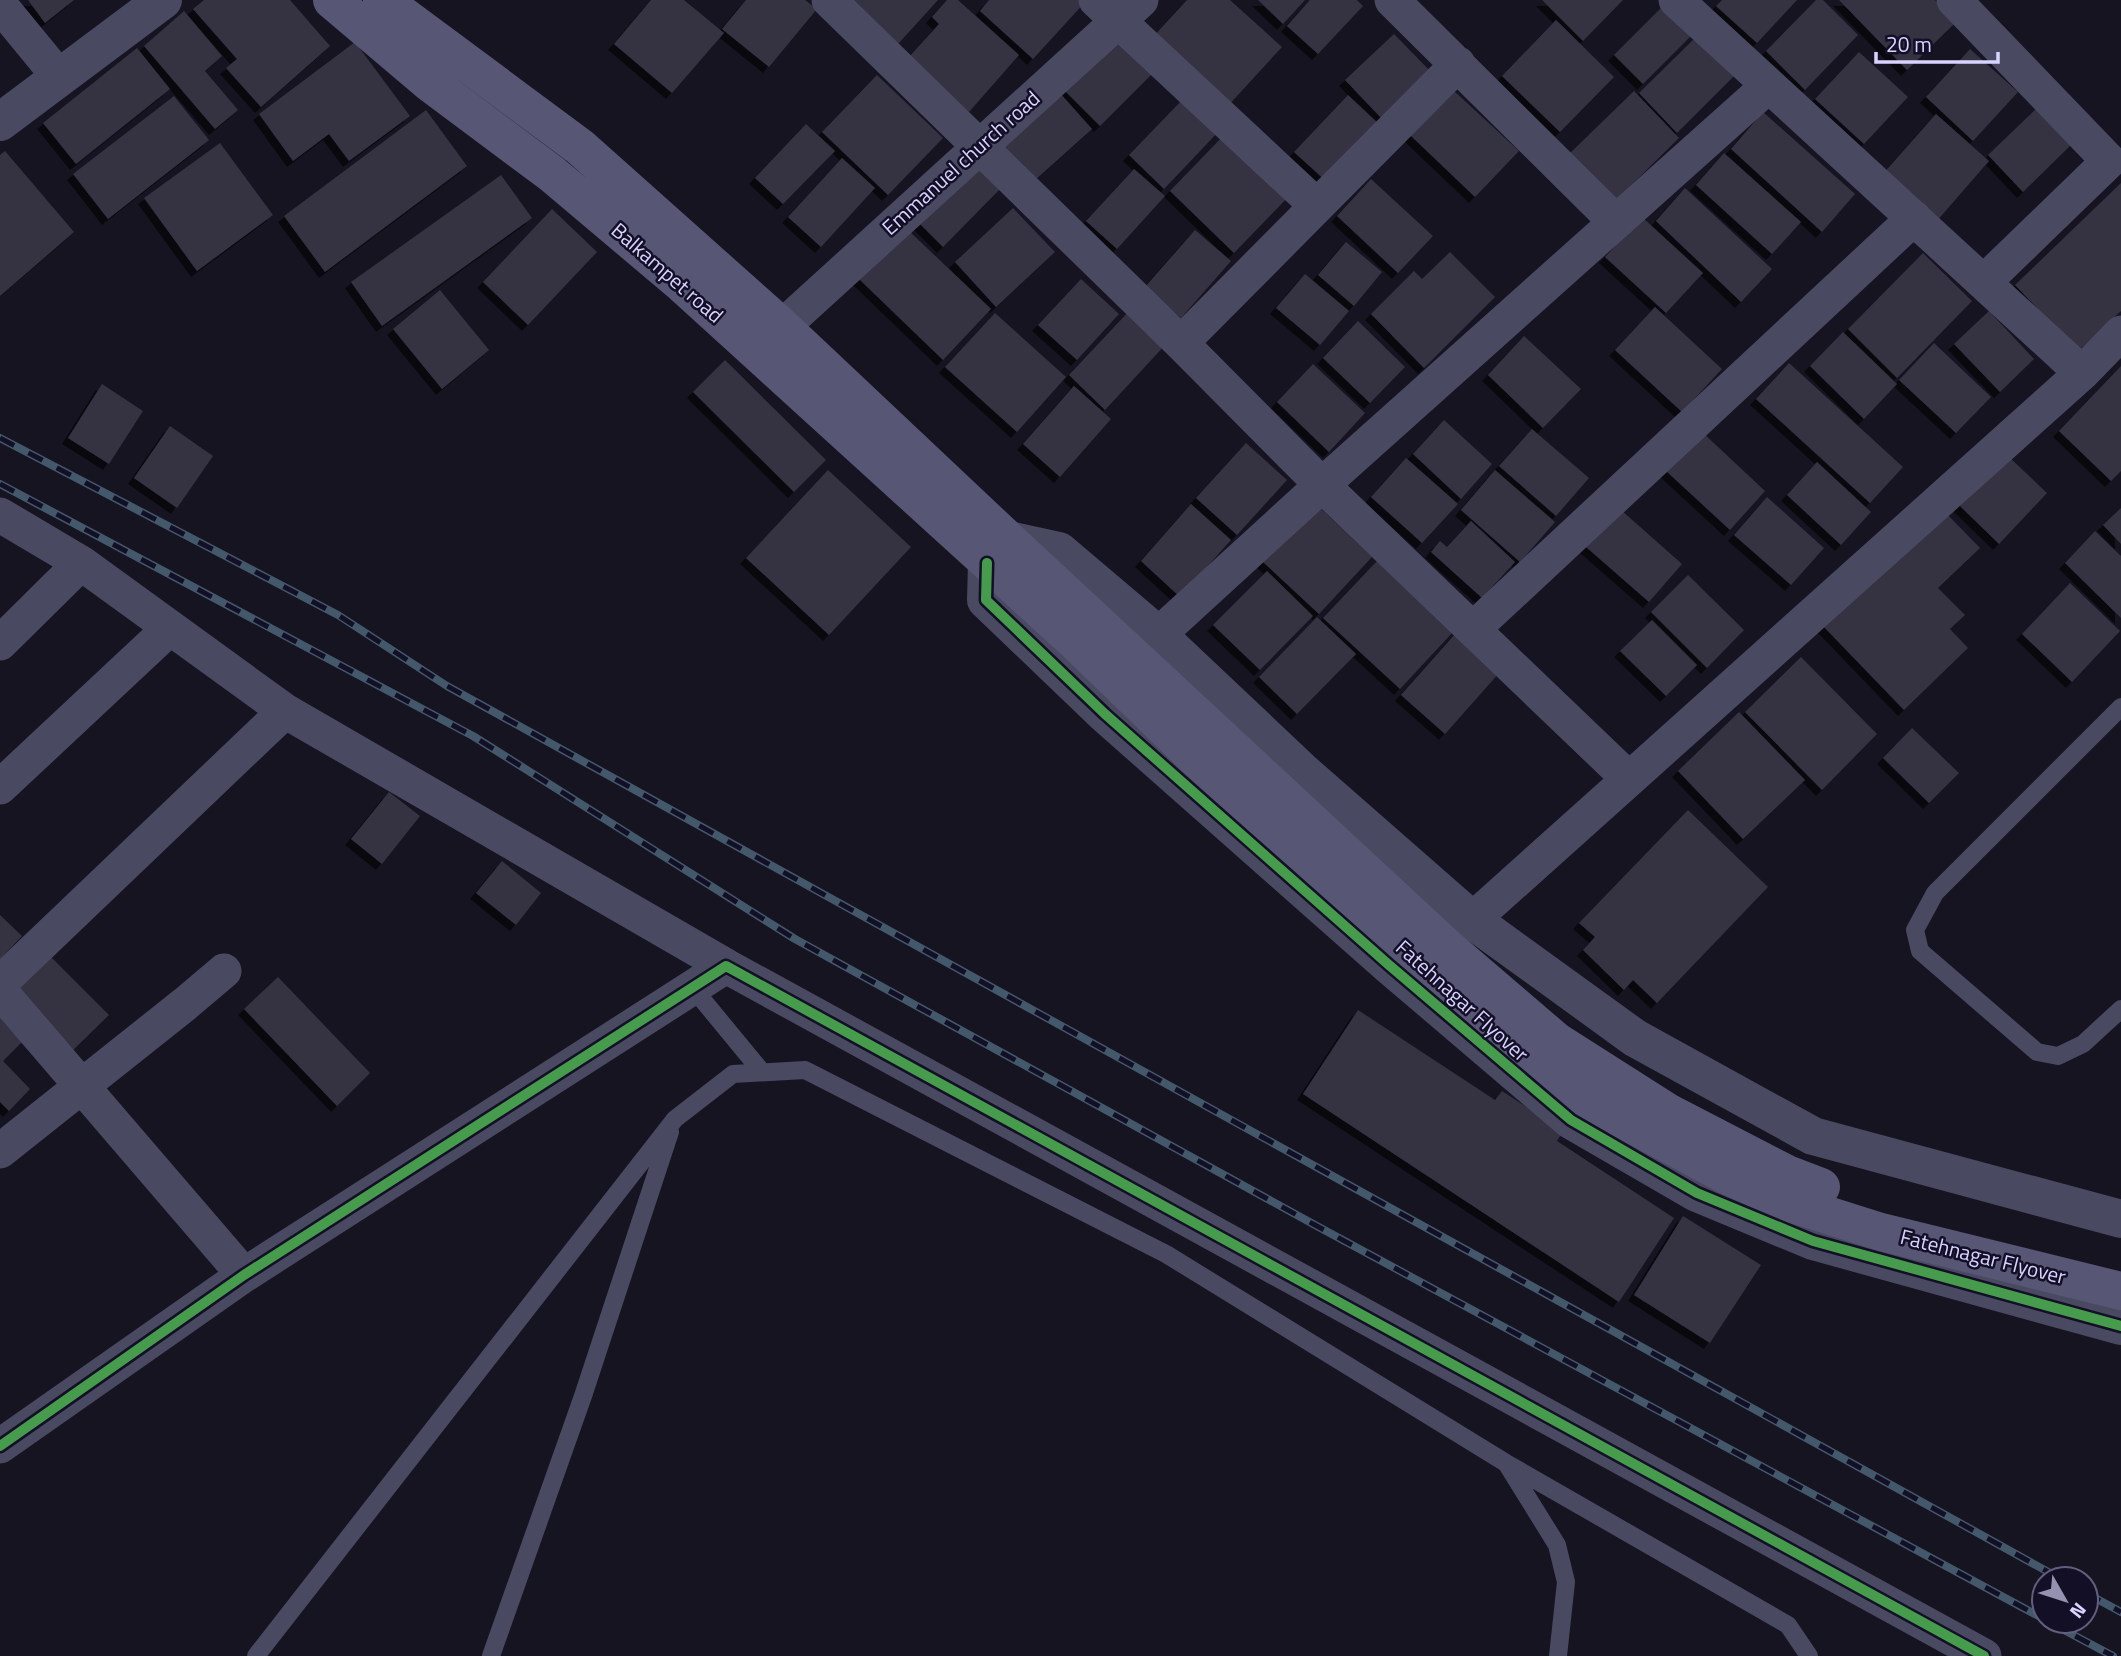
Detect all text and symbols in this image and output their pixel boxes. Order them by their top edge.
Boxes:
scale bar [1876,21,1998,65]
text: 20 m [1886,28,1932,60]
street label: Emmanuel church road [874,82,1047,242]
street label: Balkampet road [604,214,731,330]
street label: Fatehnagar Flyover [1389,932,1536,1069]
street label: Fatehnagar Flyover [1897,1220,2069,1292]
north arrow [2030,1565,2100,1635]
text: N [2063,1597,2094,1625]

